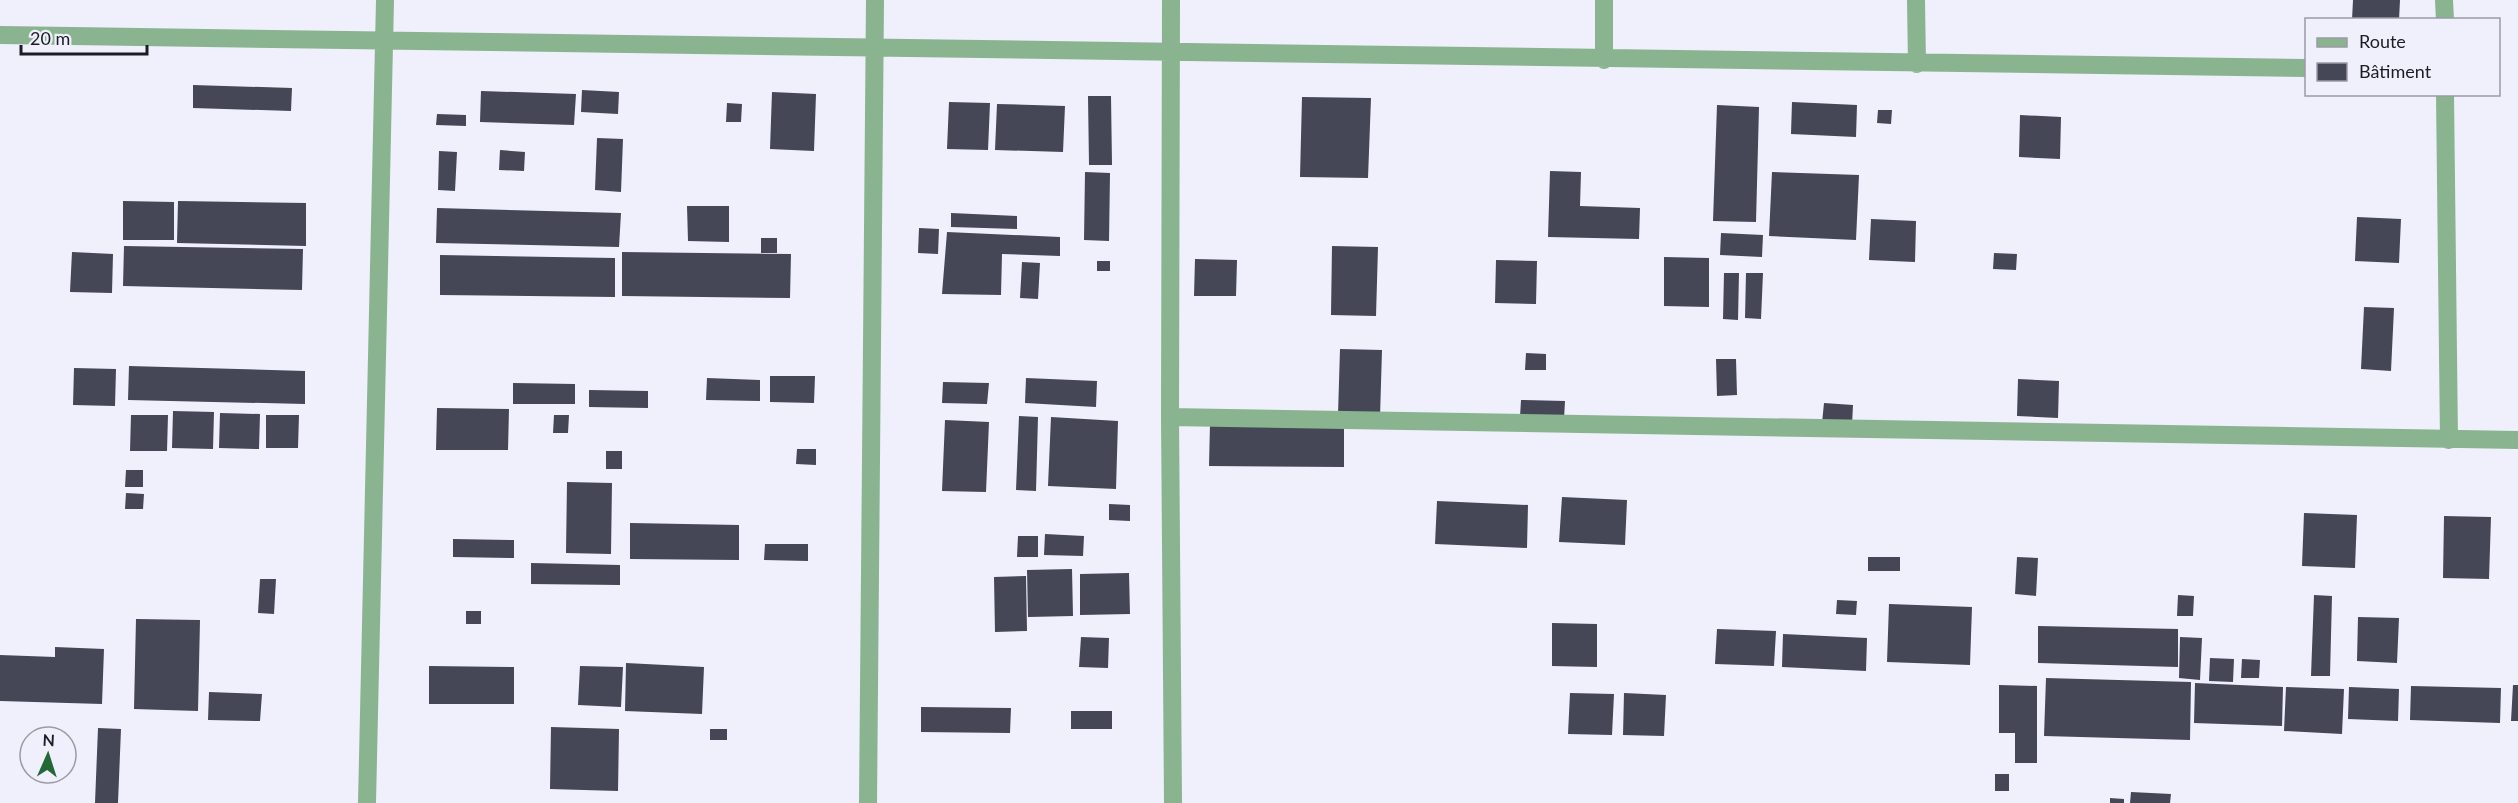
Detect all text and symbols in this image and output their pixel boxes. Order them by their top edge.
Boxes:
scale bar [21,18,147,56]
legend [2305,18,2500,96]
text: 20 m [30,27,70,49]
text: Route [2359,30,2406,52]
text: Bâtiment [2359,60,2432,82]
north arrow [18,725,78,785]
text: N [42,730,55,749]

